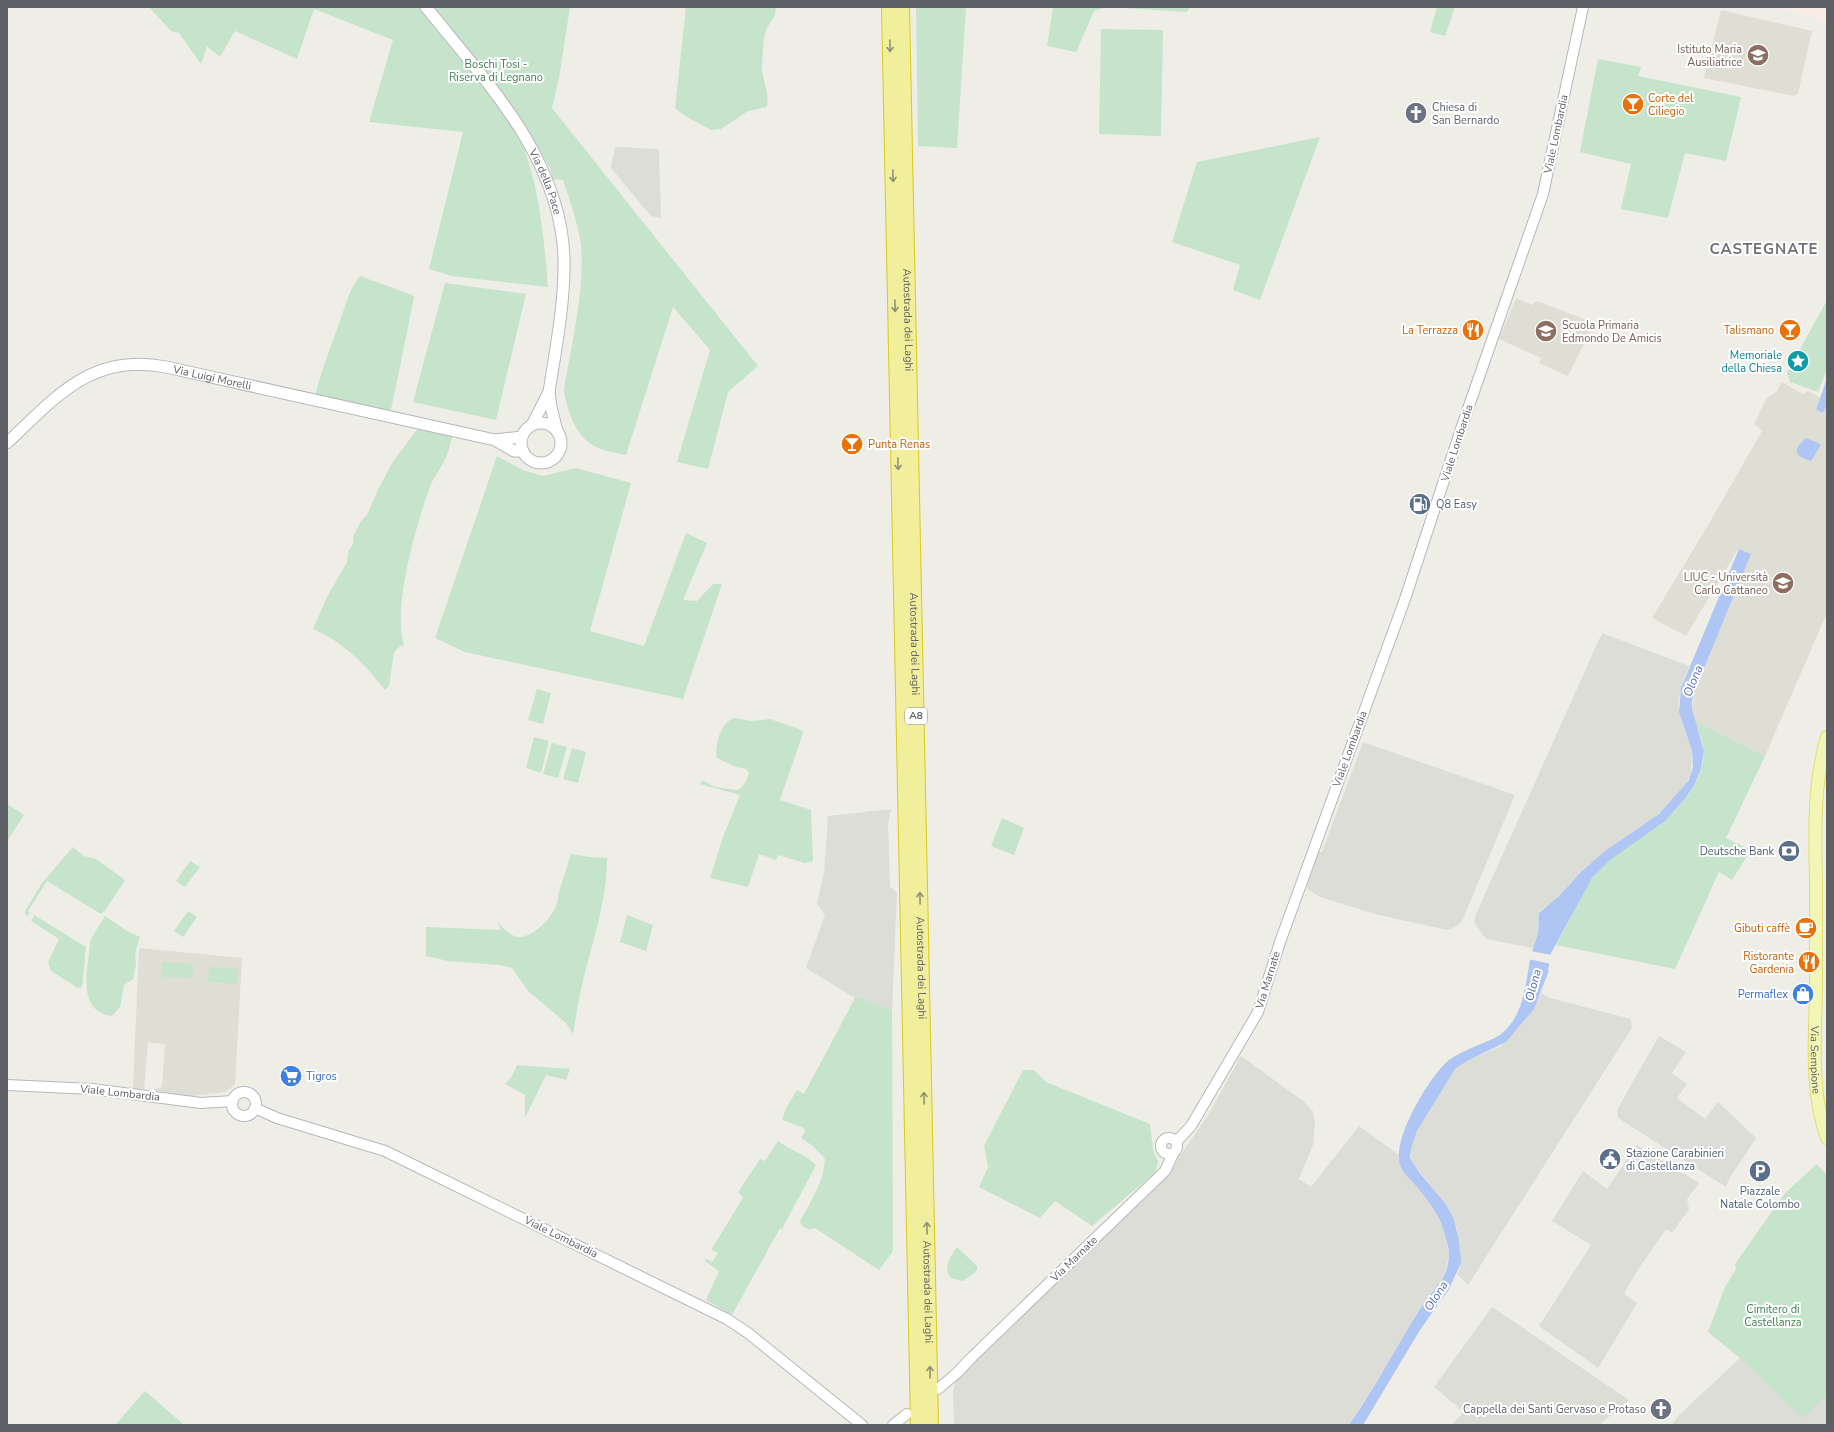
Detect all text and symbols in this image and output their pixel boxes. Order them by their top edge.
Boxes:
one-way arrow [886,39,894,52]
place label: Istituto Maria Ausiliatrice [1677,42,1742,70]
school or university icon: Istituto Maria Ausiliatrice [1745,42,1771,68]
park label: Boschi Tosi - Riserva di Legnano [449,57,543,85]
bar icon: Corte del Ciliegio [1620,91,1646,117]
place label: Corte del Ciliegio [1648,91,1694,119]
street label: Viale Lombardia [1540,93,1572,176]
church icon: Chiesa di San Bernardo [1403,100,1429,126]
place label: Chiesa di San Bernardo [1432,100,1499,128]
street label: Via della Pace [525,145,565,216]
one-way arrow [889,169,897,182]
district label: CASTEGNATE [1709,239,1819,259]
street label: Autostrada dei Laghi [900,268,917,371]
one-way arrow [891,299,899,312]
restaurant icon: La Terrazza [1460,317,1486,343]
bar icon: Talismano [1777,317,1803,343]
school or university icon: Scuola Primaria Edmondo De Amicis [1533,318,1559,344]
place label: Scuola Primaria Edmondo De Amicis [1562,318,1662,346]
place label: La Terrazza [1402,323,1458,338]
place label: Talismano [1724,323,1774,338]
place label: Memoriale della Chiesa [1721,348,1782,376]
place icon: Memoriale della Chiesa [1785,348,1811,374]
street label: Via Luigi Morelli [171,361,253,393]
street label: Viale Lombardia [1437,402,1477,484]
bar icon: Punta Renas [839,431,865,457]
place label: Punta Renas [868,437,930,452]
one-way arrow [895,457,902,470]
fuel station icon: Q8 Easy [1407,491,1433,517]
place label: Q8 Easy [1436,497,1477,512]
place label: LIUC - Università Carlo Cattaneo [1684,570,1768,598]
school or university icon: LIUC - Università Carlo Cattaneo [1770,570,1796,596]
street label: Autostrada dei Laghi [906,592,924,695]
water label: Olona [1679,663,1707,699]
road number: A8 [905,708,927,724]
street label: Viale Lombardia [1329,709,1371,790]
bank icon: Deutsche Bank [1776,838,1802,864]
place label: Deutsche Bank [1700,844,1774,859]
one-way arrow [916,892,924,905]
cafe icon: Gibuti caffè [1793,915,1819,941]
street label: Autostrada dei Laghi [913,916,930,1019]
place label: Gibuti caffè [1734,921,1790,936]
street label: Via Marnate [1252,949,1284,1012]
place label: Ristorante Gardenia [1743,949,1794,977]
restaurant icon: Ristorante Gardenia [1796,949,1822,975]
water label: Olona [1521,967,1545,1003]
shop icon: Permaflex [1790,981,1816,1007]
place label: Permaflex [1738,987,1788,1002]
street label: Via Sempione [1807,1025,1824,1095]
supermarket icon: Tigros [278,1063,304,1089]
place label: Tigros [306,1069,337,1084]
street label: Viale Lombardia [78,1081,161,1105]
one-way arrow [920,1092,928,1105]
public building icon: Stazione Carabinieri di Castellanza [1597,1146,1623,1172]
place label: Stazione Carabinieri di Castellanza [1626,1146,1724,1174]
parking icon: Piazzale Natale Colombo [1747,1158,1773,1184]
place label: Piazzale Natale Colombo [1720,1184,1800,1212]
street label: Viale Lombardia [521,1212,600,1261]
one-way arrow [923,1222,931,1235]
street label: Via Marnate [1047,1233,1101,1286]
street label: Autostrada dei Laghi [920,1240,937,1343]
water label: Olona [1420,1278,1452,1314]
park label: Cimitero di Castellanza [1744,1302,1802,1330]
one-way arrow [926,1366,934,1379]
church icon: Cappella dei Santi Gervaso e Protaso [1648,1396,1674,1422]
place label: Cappella dei Santi Gervaso e Protaso [1463,1402,1646,1417]

